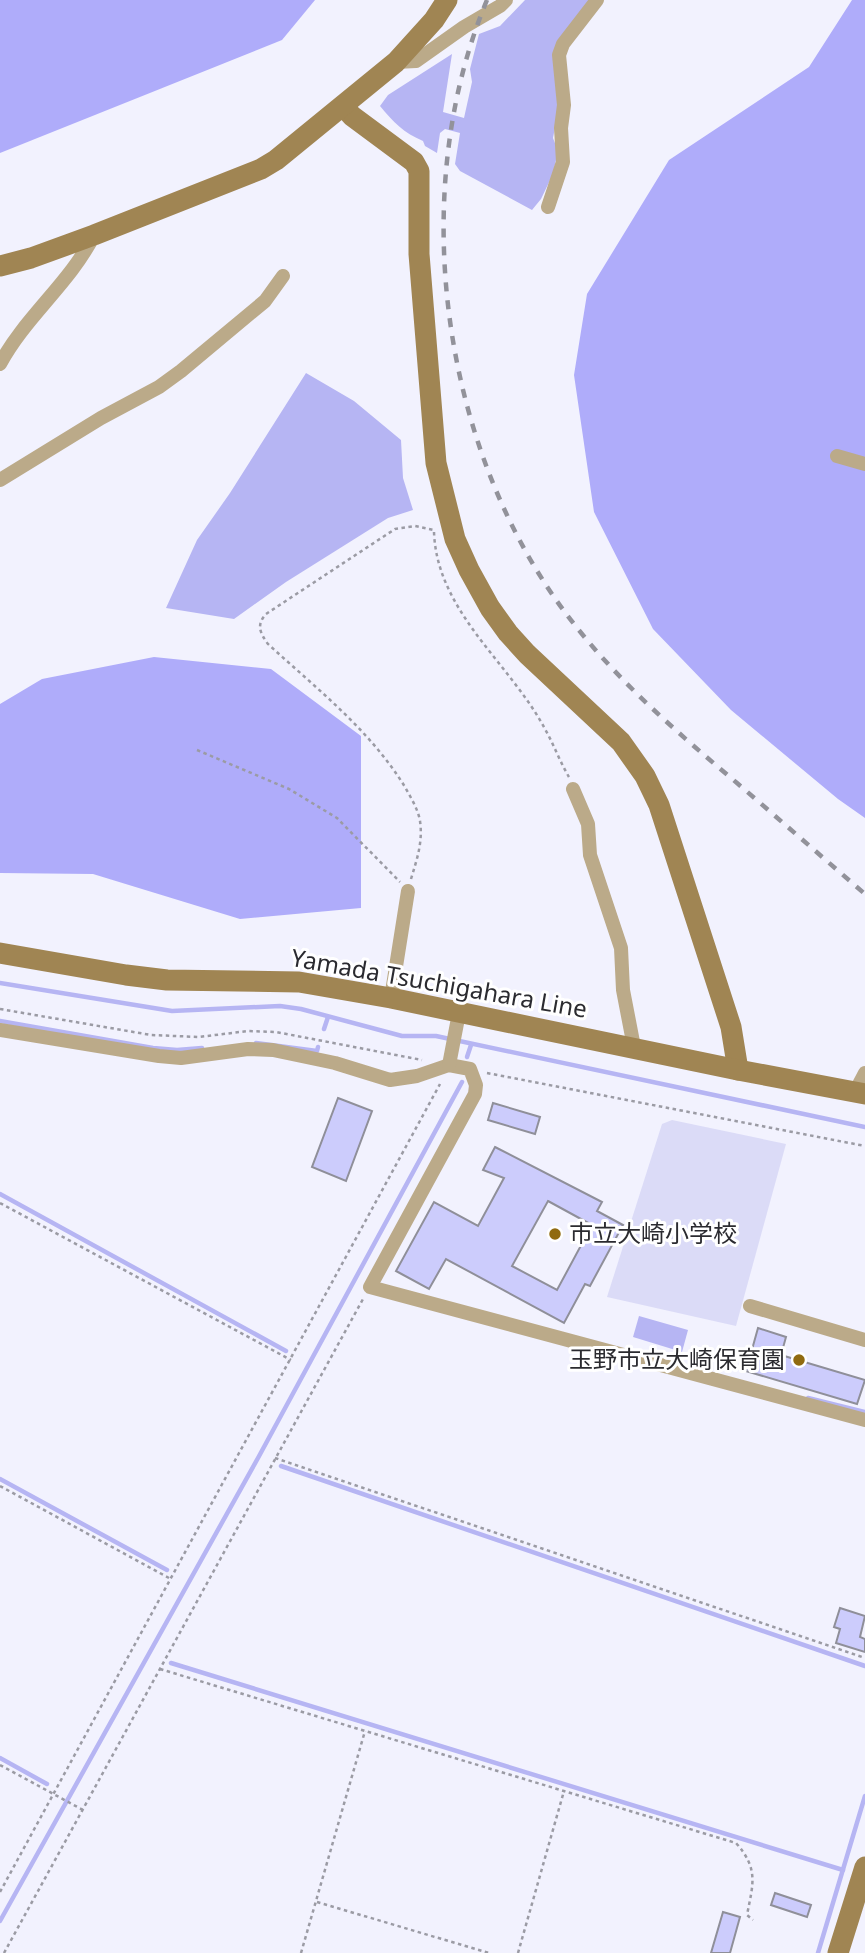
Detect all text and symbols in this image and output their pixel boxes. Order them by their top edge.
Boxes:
street label: Yamada Tsuchigahara Line [289,940,590,1025]
place label: 市立大崎小学校 [569,1216,737,1249]
marker: 市立大崎小学校 [547,1226,563,1242]
place label: 玉野市立大崎保育園 [569,1342,785,1375]
marker: 玉野市立大崎保育園 [791,1352,807,1368]

